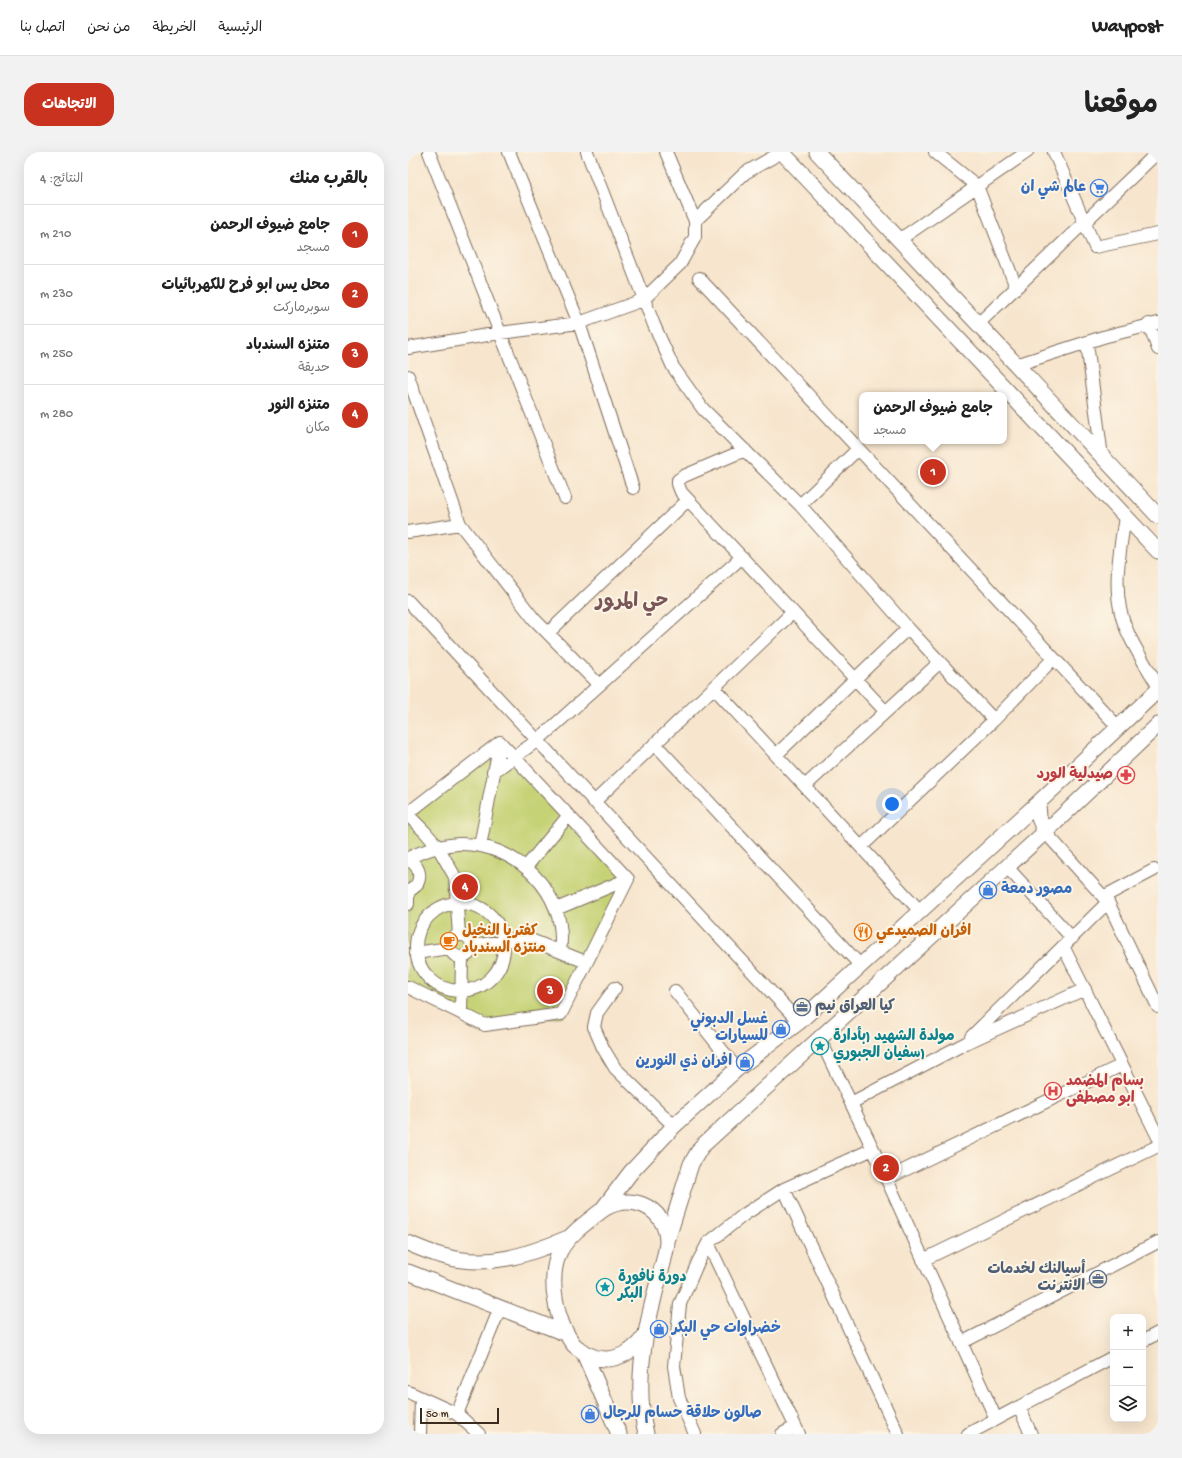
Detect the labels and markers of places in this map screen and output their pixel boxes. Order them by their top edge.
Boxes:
supermarket icon: عالم شي ان [1089,178,1109,198]
place label: عالم شي ان [1021,179,1086,200]
pin: 1 [920,457,946,487]
place label: صيدلية الورد [1037,765,1113,784]
pharmacy icon: صيدلية الورد [1116,765,1136,785]
pin: 4 [452,872,478,902]
shop icon: مصور دمعة [978,880,998,900]
place label: مصور دمعة [1001,880,1072,899]
restaurant icon: افران الصميدعي [853,922,873,942]
place label: افران الصميدعي [876,922,971,944]
place label: كفتريا النخيل منتزه السندباد [462,923,546,958]
cafe icon: كفتريا النخيل منتزه السندباد [439,931,459,951]
pin: 3 [537,976,563,1006]
office icon: کیا العراق نیم [792,997,812,1017]
place label: کیا العراق نیم [815,998,895,1016]
place label: غسل الدبوني للسيارات [690,1011,768,1046]
shop icon: غسل الدبوني للسيارات [771,1019,791,1039]
place label: مولدة الشهيد (بأدارة سفيان الجبوري) [833,1025,955,1064]
place icon: مولدة الشهيد (بأدارة سفيان الجبوري) [810,1036,830,1056]
place label: افران ذي النورين [636,1052,732,1072]
shop icon: افران ذي النورين [735,1052,755,1072]
place label: بسام المضمد ابو مصطفى [1066,1073,1144,1108]
hospital icon: بسام المضمد ابو مصطفى [1043,1081,1063,1101]
pin: 2 [873,1153,899,1183]
place label: أسيالنك لخدمات الانترنت [987,1258,1086,1296]
place label: دورة نافورة البكر [616,1268,687,1304]
office icon: أسيالنك لخدمات الانترنت [1088,1269,1108,1289]
place icon: دورة نافورة البكر [595,1277,615,1297]
shop icon: خضراوات حي البكر [649,1319,669,1339]
place label: خضراوات حي البكر [670,1320,781,1341]
shop icon: صالون حلاقة حسام للرجال [580,1404,600,1424]
place label: صالون حلاقة حسام للرجال [603,1404,762,1423]

